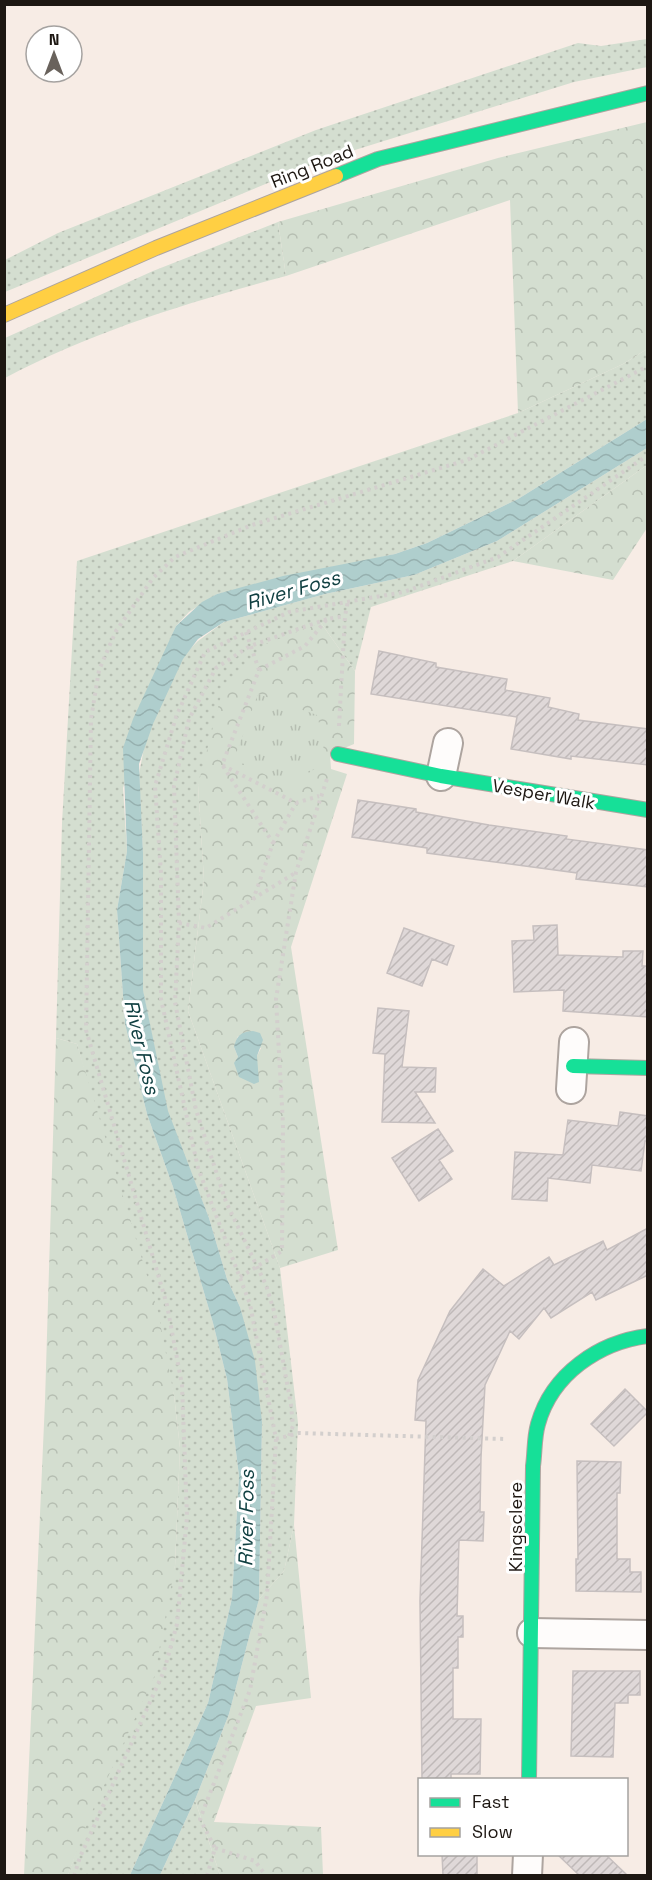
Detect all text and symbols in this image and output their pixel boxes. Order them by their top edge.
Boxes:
north arrow [24,24,84,84]
text: N [49,29,59,50]
street label: Ring Road [267,139,357,193]
water label: River Foss [243,564,344,616]
street label: Vesper Walk [491,774,598,814]
water label: River Foss [118,997,166,1098]
water label: River Foss [232,1468,260,1566]
street label: Kingsclere [504,1482,527,1572]
legend [418,1778,628,1856]
text: Fast [472,1790,509,1813]
text: Slow [472,1820,513,1843]

